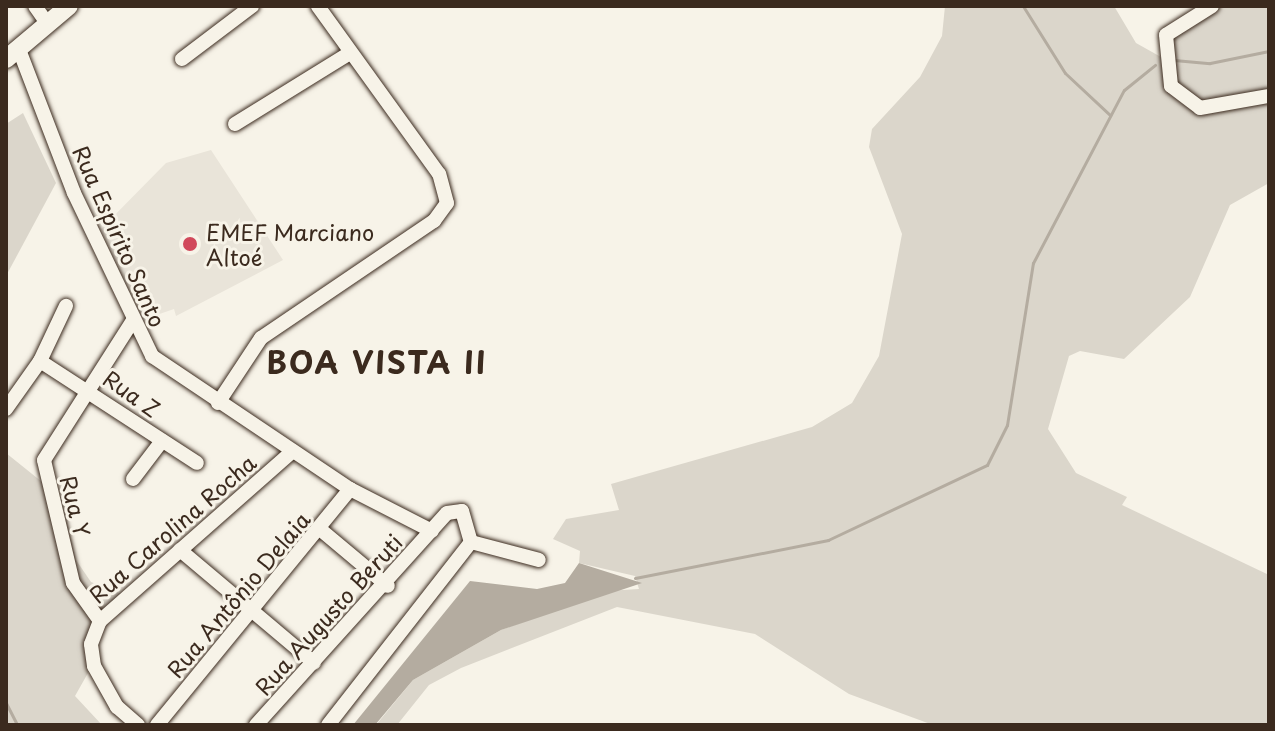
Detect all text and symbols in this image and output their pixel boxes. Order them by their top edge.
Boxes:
street label: Rua Espírito Santo [68,141,172,331]
place label: EMEF Marciano Altoé [206,218,376,270]
marker: EMEF Marciano Altoé [181,235,199,253]
district label: BOA VISTA II [267,344,487,380]
street label: Rua Z [98,364,166,422]
street label: Rua Carolina Rocha [83,449,261,607]
street label: Rua Y [56,472,96,540]
street label: Rua Antônio Delaia [161,506,315,682]
street label: Rua Augusto Beruti [248,528,408,700]

